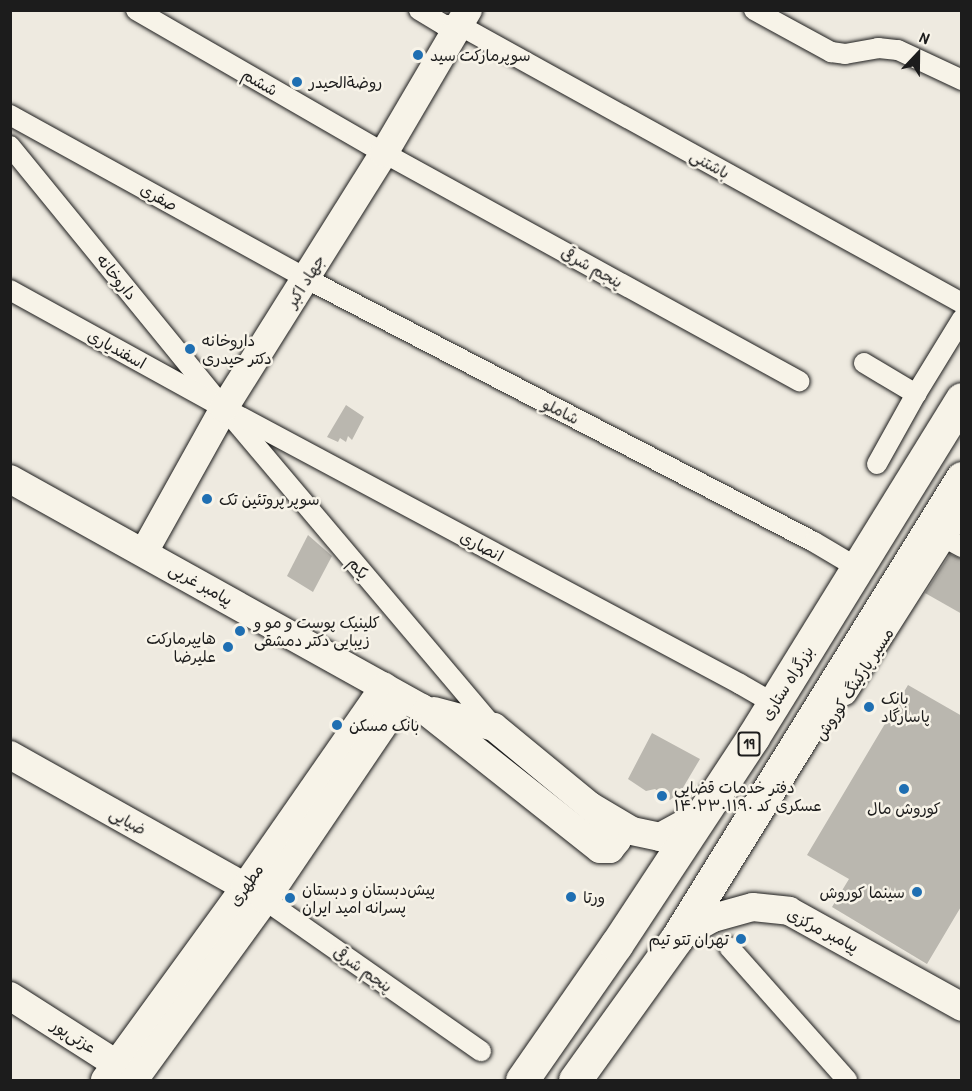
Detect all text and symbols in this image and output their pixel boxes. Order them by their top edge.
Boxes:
north arrow [888,24,948,84]
text: N [917,26,933,49]
place label: سوپرمارکت سید [430,45,531,65]
marker: سوپرمارکت سید [411,48,425,62]
street label: ششم [239,64,281,100]
place label: روضةالحیدر [309,72,382,92]
marker: روضةالحیدر [290,75,304,89]
street label: باشتنی [687,145,733,183]
street label: صفری [137,179,181,215]
street label: پنجم شرقی [558,242,626,292]
street label: داروخانه [93,250,141,304]
street label: جهاد اکبر [281,251,329,311]
street label: اسفندیاری [85,325,149,373]
place label: داروخانه دکتر حیدری [202,330,272,368]
marker: داروخانه دکتر حیدری [183,342,197,356]
street label: شاملو [540,394,582,428]
place label: سوپر پروتئین تک [219,489,320,509]
marker: سوپر پروتئین تک [200,492,214,506]
street label: انصاری [457,527,507,565]
street label: یکم [344,553,374,583]
street label: پیامبر غربی [166,559,236,609]
place label: کلینیک پوست و مو و زیبایی دکتر دمشقی [254,612,380,650]
marker: کلینیک پوست و مو و زیبایی دکتر دمشقی [231,622,249,640]
street label: مسیر پارکینگ کوروش [810,624,898,744]
place label: هایپرمارکت علیرضا [146,628,216,666]
marker: هایپرمارکت علیرضا [221,640,235,654]
street label: بزرگراه ستاری [757,642,817,724]
place label: بانک پاسارگاد [881,688,930,726]
marker: بانک پاسارگاد [862,700,876,714]
place label: بانک مسکن [349,715,419,735]
marker: بانک مسکن [330,718,344,732]
road number: 19 [737,732,761,756]
place label: دفتر خدمات قضایی عسکری کد ۱۴۰۲۳۰۱۱۹۰ [674,777,822,815]
marker: کوروش مال [897,782,911,796]
marker: دفتر خدمات قضایی عسکری کد ۱۴۰۲۳۰۱۱۹۰ [655,789,669,803]
place label: کوروش مال [867,798,941,818]
street label: ضیایی [106,803,150,839]
street label: مطهری [225,860,267,910]
place label: پیش‌دبستان و دبستان پسرانه امید ایران [302,879,435,917]
place label: سینما کوروش [819,882,905,902]
marker: سینما کوروش [910,885,924,899]
place label: ورتا [583,887,605,907]
marker: ورتا [564,890,578,904]
marker: پیش‌دبستان و دبستان پسرانه امید ایران [283,891,297,905]
street label: پیامبر مرکزی [784,904,862,956]
place label: تهران تتو تیم [649,929,729,949]
marker: تهران تتو تیم [734,932,748,946]
street label: پنجم شرقی [330,942,396,996]
street label: عزتی‌پور [48,1015,100,1057]

